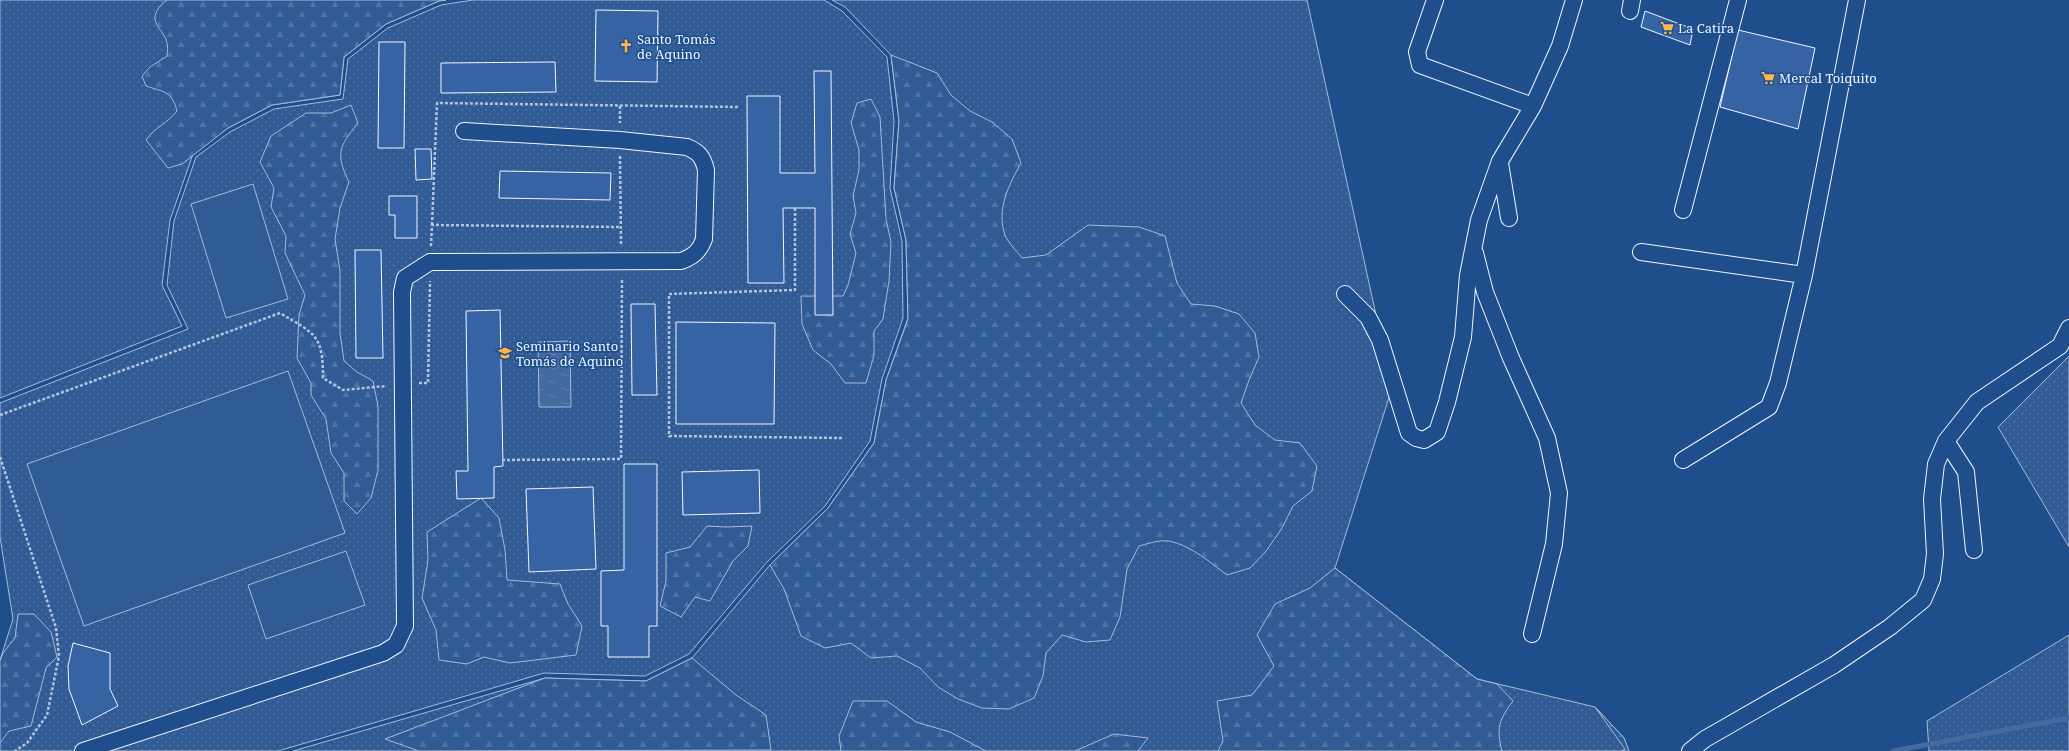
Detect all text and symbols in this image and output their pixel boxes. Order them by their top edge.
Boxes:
place label: La Catira [1678,19,1734,37]
supermarket icon: La Catira [1659,20,1675,36]
place label: Santo Tomás de Aquino [637,30,716,63]
church icon: Santo Tomás de Aquino [618,38,634,54]
place label: Mercal Toiquito [1779,69,1877,87]
supermarket icon: Mercal Toiquito [1760,70,1776,86]
place label: Seminario Santo Tomás de Aquino [516,337,623,370]
school or university icon: Seminario Santo Tomás de Aquino [497,345,513,361]

